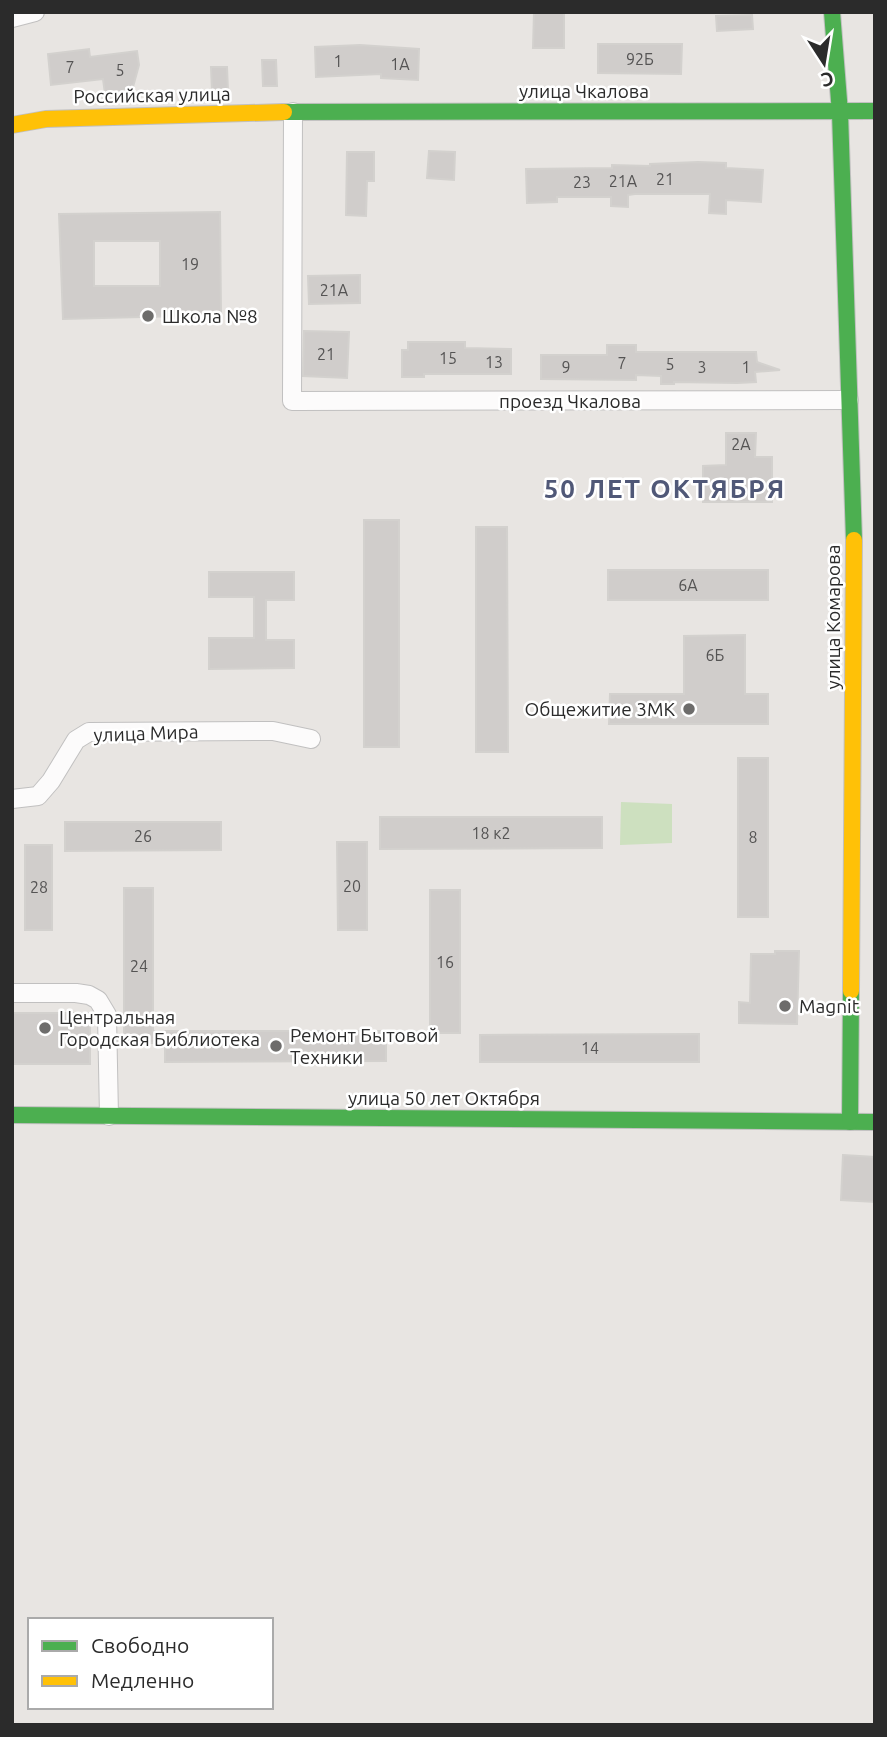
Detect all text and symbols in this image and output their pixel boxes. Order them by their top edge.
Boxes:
north arrow [789,28,859,98]
house number: 92Б [626,50,654,68]
house number: 1 [333,52,343,70]
house number: 1А [390,55,410,73]
house number: 7 [65,58,75,76]
house number: 5 [115,61,125,79]
text: С [819,68,836,92]
street label: улица Чкалова [519,80,649,102]
street label: Российская улица [73,83,231,107]
house number: 21 [656,170,674,188]
house number: 21А [609,172,638,190]
house number: 23 [573,173,591,191]
house number: 19 [181,255,199,273]
house number: 21А [320,281,349,299]
place label: Школа №8 [162,305,258,327]
marker: Школа №8 [140,308,156,324]
house number: 21 [317,345,335,363]
house number: 15 [439,349,457,367]
house number: 13 [485,353,503,371]
house number: 7 [617,354,627,372]
house number: 5 [665,355,675,373]
house number: 9 [561,358,571,376]
house number: 3 [697,358,707,376]
house number: 1 [741,358,751,376]
street label: проезд Чкалова [499,390,641,412]
house number: 2А [731,435,751,453]
district label: 50 ЛЕТ ОКТЯБРЯ [544,474,786,503]
street label: улица Комарова [822,545,844,689]
house number: 6А [678,576,698,594]
house number: 6Б [706,646,725,664]
place label: Общежитие 3МК [524,698,675,720]
marker: Общежитие 3МК [681,701,697,717]
street label: улица Мира [93,720,199,746]
house number: 18 к2 [472,824,510,842]
house number: 26 [134,827,152,845]
house number: 8 [748,828,758,846]
house number: 20 [343,877,361,895]
house number: 28 [30,878,48,896]
house number: 16 [436,953,454,971]
house number: 24 [130,957,148,975]
place label: Magnit [799,995,860,1017]
marker: Magnit [777,998,793,1014]
place label: Центральная Городская Библиотека [59,1006,260,1050]
marker: Центральная Городская Библиотека [37,1020,53,1036]
place label: Ремонт Бытовой Техники [290,1024,439,1068]
marker: Ремонт Бытовой Техники [268,1038,284,1054]
house number: 14 [581,1039,599,1057]
street label: улица 50 лет Октября [348,1087,540,1109]
legend [28,1618,273,1709]
text: Свободно [91,1633,189,1657]
text: Медленно [91,1668,194,1692]

